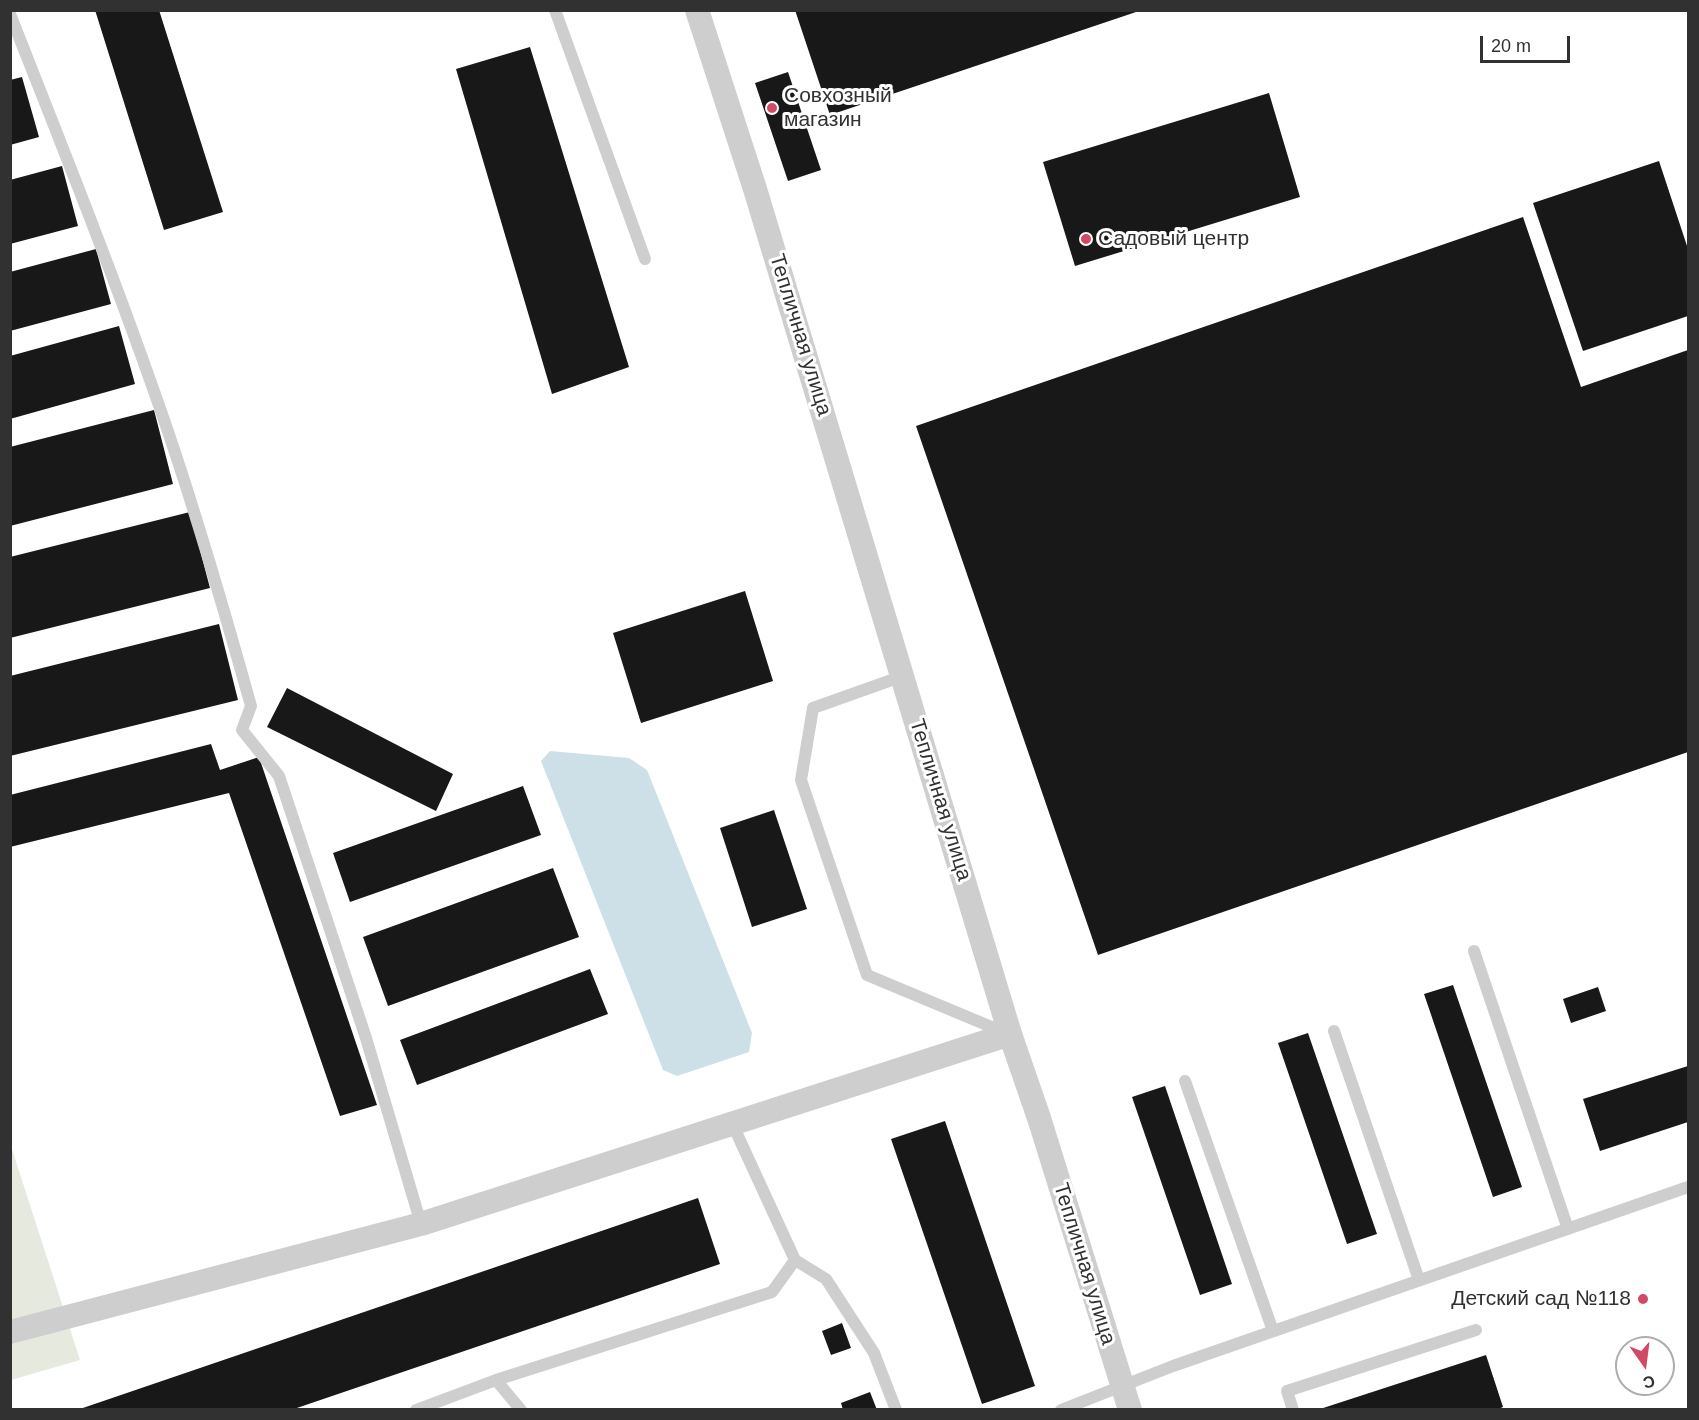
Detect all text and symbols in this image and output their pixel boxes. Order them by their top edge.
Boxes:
scale bar [1483,24,1573,62]
text: 20 m [1491,36,1531,56]
place label: Совхозный магазин [784,83,892,133]
marker: Совхозный магазин [765,101,779,115]
place label: Садовый центр [1098,226,1249,252]
marker: Садовый центр [1079,232,1093,246]
street label: Тепличная улица [763,251,837,419]
street label: Тепличная улица [903,716,977,884]
street label: Тепличная улица [1047,1180,1121,1348]
place label: Детский сад №118 [1451,1286,1631,1312]
marker: Детский сад №118 [1636,1292,1650,1306]
north arrow [1615,1336,1675,1396]
text: С [1641,1372,1657,1392]

